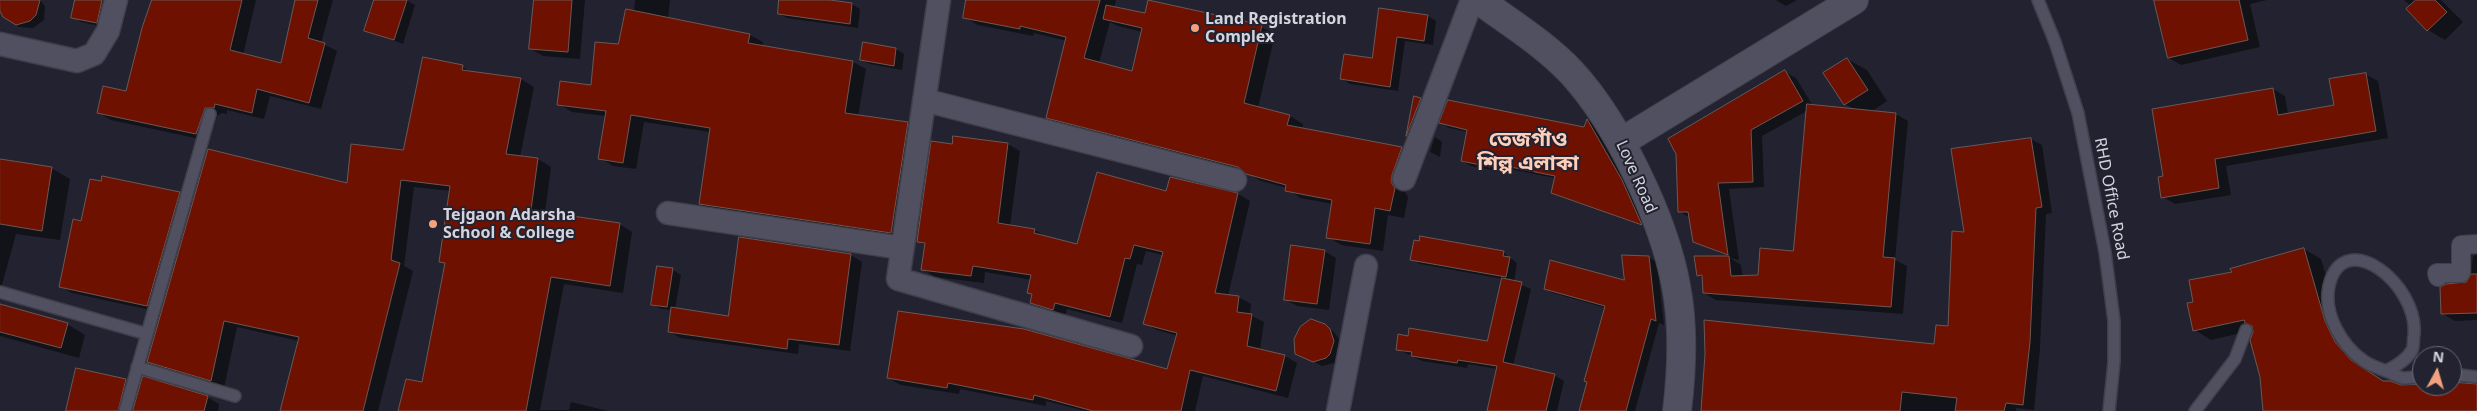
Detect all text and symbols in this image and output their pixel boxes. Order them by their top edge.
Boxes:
place label: Land Registration Complex [1205,9,1347,47]
marker: Land Registration Complex [1189,22,1201,34]
district label: তেজগাঁও শিল্প এলাকা [1477,127,1579,177]
street label: RHD Office Road [2090,136,2132,262]
street label: Love Road [1611,138,1661,216]
place label: Tejgaon Adarsha School & College [443,205,576,243]
marker: Tejgaon Adarsha School & College [427,218,439,230]
north arrow [2412,346,2462,396]
text: N [2432,347,2445,367]

